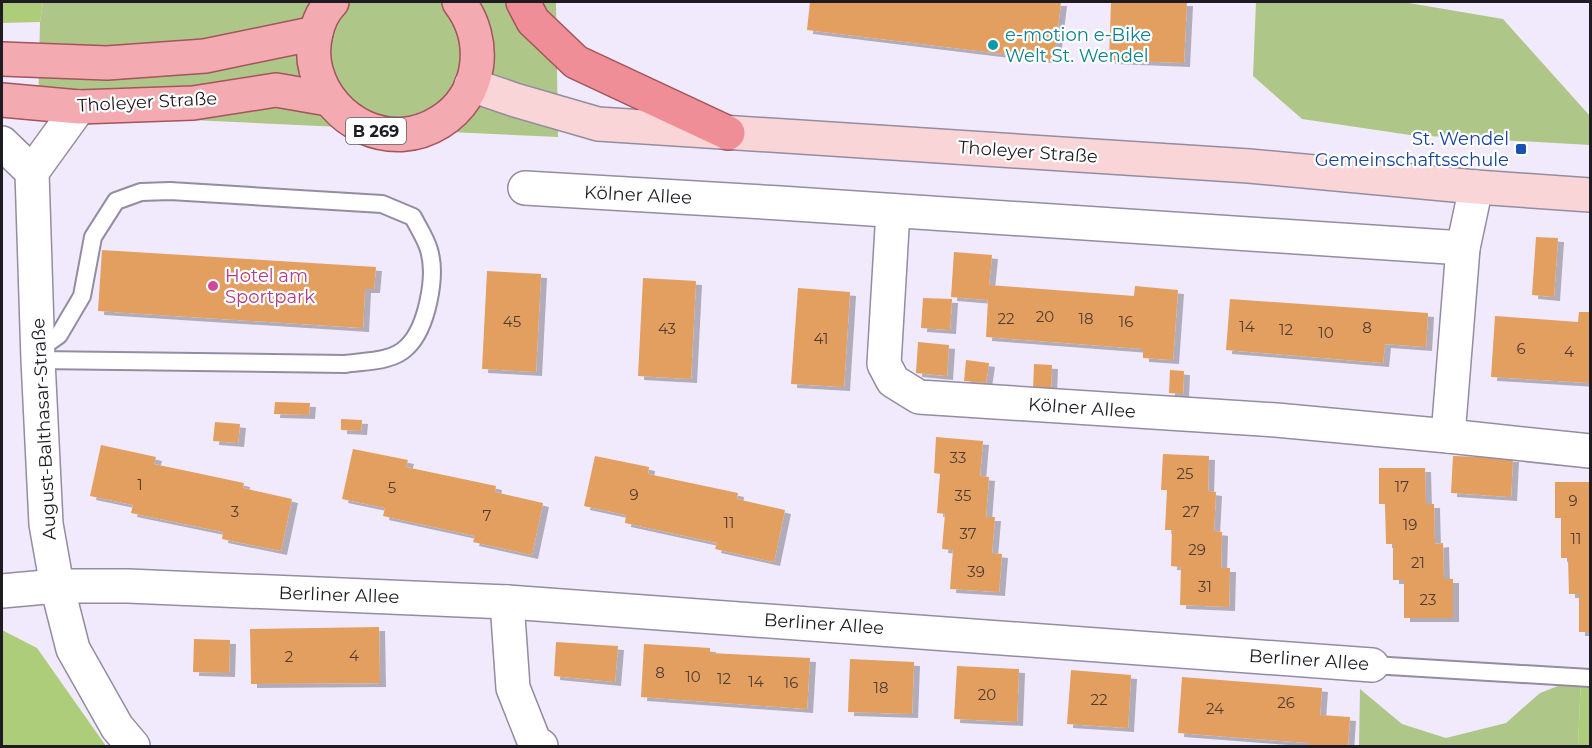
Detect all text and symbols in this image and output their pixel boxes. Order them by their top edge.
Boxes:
place label: e-motion e-Bike Welt St. Wendel [1005,24,1151,67]
marker: e-motion e-Bike Welt St. Wendel [986,38,1000,52]
street label: Tholeyer Straße [76,87,218,117]
road number: B 269 [346,118,406,144]
place label: St. Wendel Gemeinschaftsschule [1315,128,1509,171]
street label: Tholeyer Straße [957,136,1099,168]
marker: St. Wendel Gemeinschaftsschule [1514,142,1528,156]
street label: Kölner Allee [584,181,693,209]
place label: Hotel am Sportpark [225,265,315,308]
marker: Hotel am Sportpark [206,279,220,293]
house number: 20 [1036,307,1054,326]
house number: 22 [997,309,1015,328]
house number: 18 [1079,309,1094,328]
house number: 45 [503,312,521,331]
house number: 16 [1119,312,1133,331]
street label: August-Balthasar-Straße [27,317,61,541]
house number: 14 [1239,317,1255,336]
house number: 8 [1362,318,1372,337]
house number: 43 [658,319,676,338]
house number: 12 [1279,320,1293,339]
house number: 10 [1318,323,1334,342]
house number: 41 [814,329,828,348]
house number: 6 [1516,339,1526,358]
house number: 4 [1564,342,1574,361]
street label: Kölner Allee [1027,393,1137,423]
house number: 33 [950,448,966,467]
house number: 25 [1176,464,1194,483]
house number: 1 [137,475,143,494]
house number: 17 [1395,477,1409,496]
house number: 5 [388,478,396,497]
house number: 9 [629,485,639,504]
house number: 35 [955,486,971,505]
house number: 9 [1568,491,1578,510]
house number: 3 [231,502,239,521]
house number: 27 [1182,502,1200,521]
house number: 7 [483,506,492,525]
house number: 11 [724,513,734,532]
house number: 19 [1403,515,1417,534]
house number: 37 [959,524,977,543]
house number: 11 [1571,529,1581,548]
house number: 29 [1188,540,1206,559]
house number: 21 [1411,553,1425,572]
house number: 39 [967,562,985,581]
house number: 31 [1198,577,1212,596]
street label: Berliner Allee [278,582,400,608]
house number: 23 [1420,590,1436,609]
street label: Berliner Allee [763,609,885,639]
street label: Berliner Allee [1248,645,1370,675]
house number: 4 [349,646,359,665]
house number: 2 [285,647,293,666]
house number: 8 [655,663,665,682]
house number: 10 [685,667,701,686]
house number: 12 [717,669,731,688]
house number: 14 [748,672,764,691]
house number: 16 [784,673,798,692]
house number: 18 [874,678,889,697]
house number: 20 [978,685,996,704]
house number: 22 [1090,690,1108,709]
house number: 26 [1277,693,1295,712]
house number: 24 [1206,699,1224,718]

